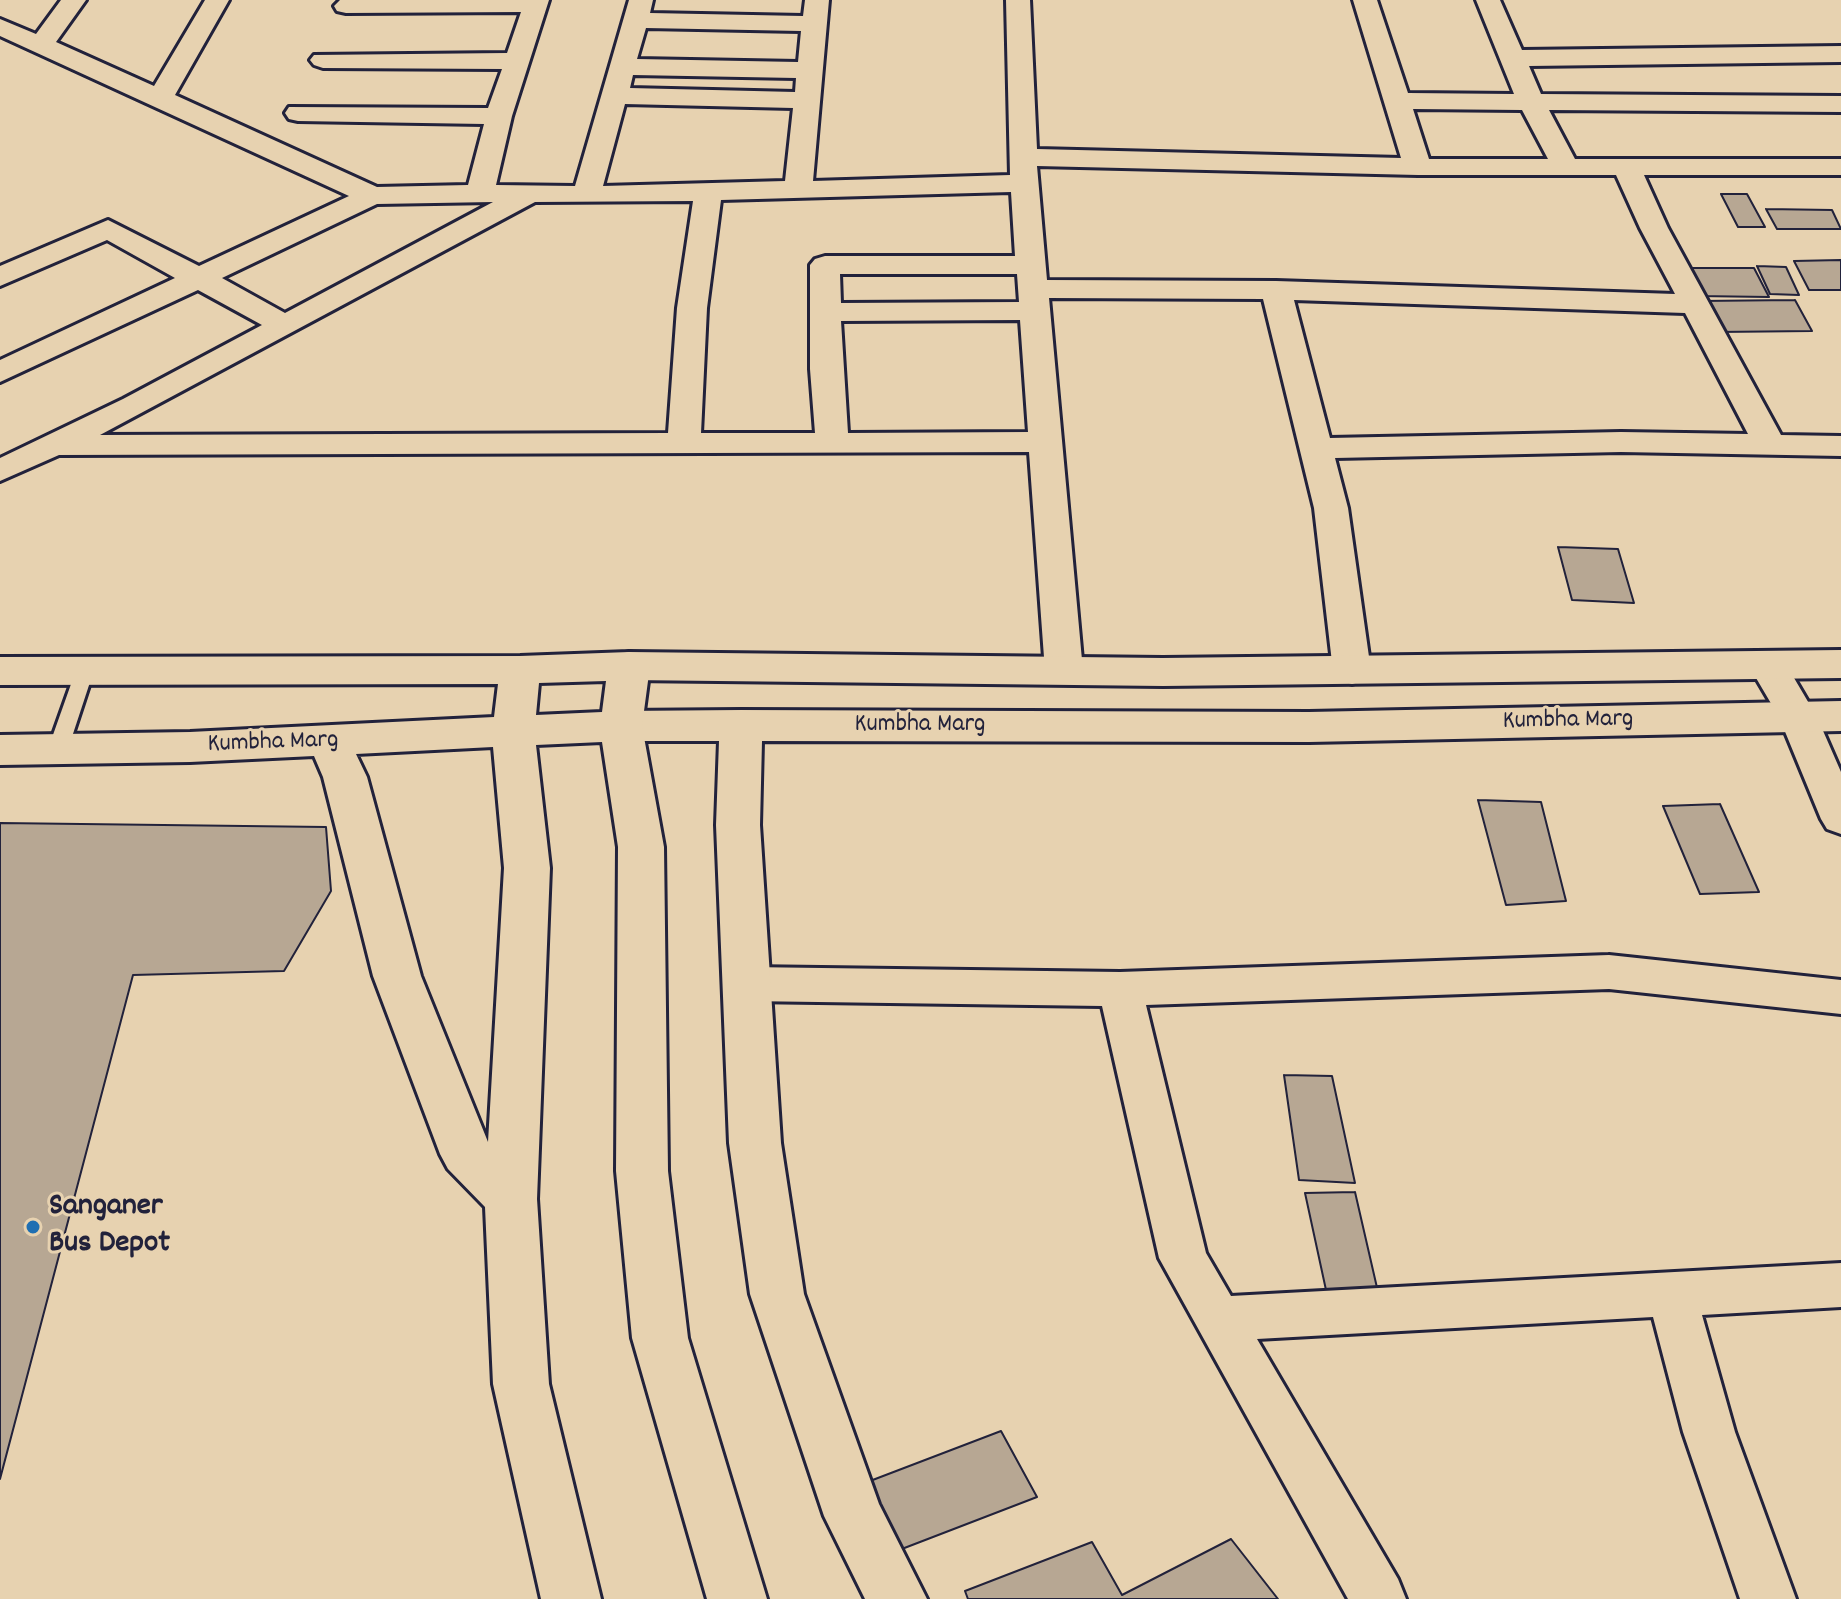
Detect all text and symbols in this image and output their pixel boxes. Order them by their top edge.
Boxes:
street label: Kumbha Marg [1502,705,1634,739]
street label: Kumbha Marg [855,710,985,742]
street label: Kumbha Marg [207,726,339,762]
place label: Sanganer Bus Depot [49,1190,170,1265]
marker: Sanganer Bus Depot [24,1218,42,1236]

